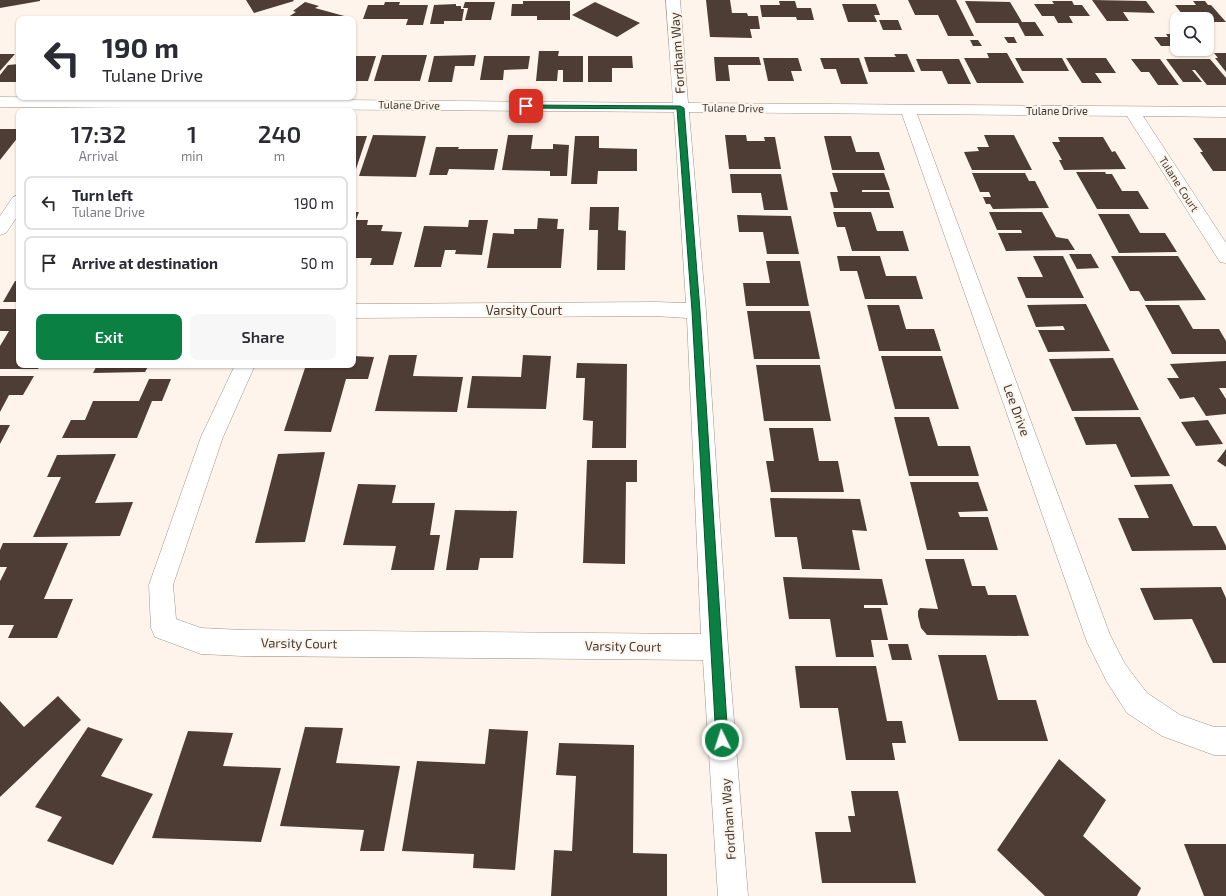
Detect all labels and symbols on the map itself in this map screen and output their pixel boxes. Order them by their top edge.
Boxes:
street label: Fordham Way [666,12,688,94]
pin [509,89,543,123]
street label: Tulane Drive [378,97,440,112]
street label: Tulane Drive [702,100,764,115]
street label: Tulane Drive [1026,104,1088,117]
street label: Tulane Court [1157,154,1202,214]
street label: Varsity Court [486,302,562,318]
street label: Lee Drive [1000,382,1034,438]
street label: Varsity Court [261,634,337,652]
street label: Varsity Court [585,637,661,655]
position arrow [701,719,743,761]
street label: Fordham Way [717,778,739,860]

